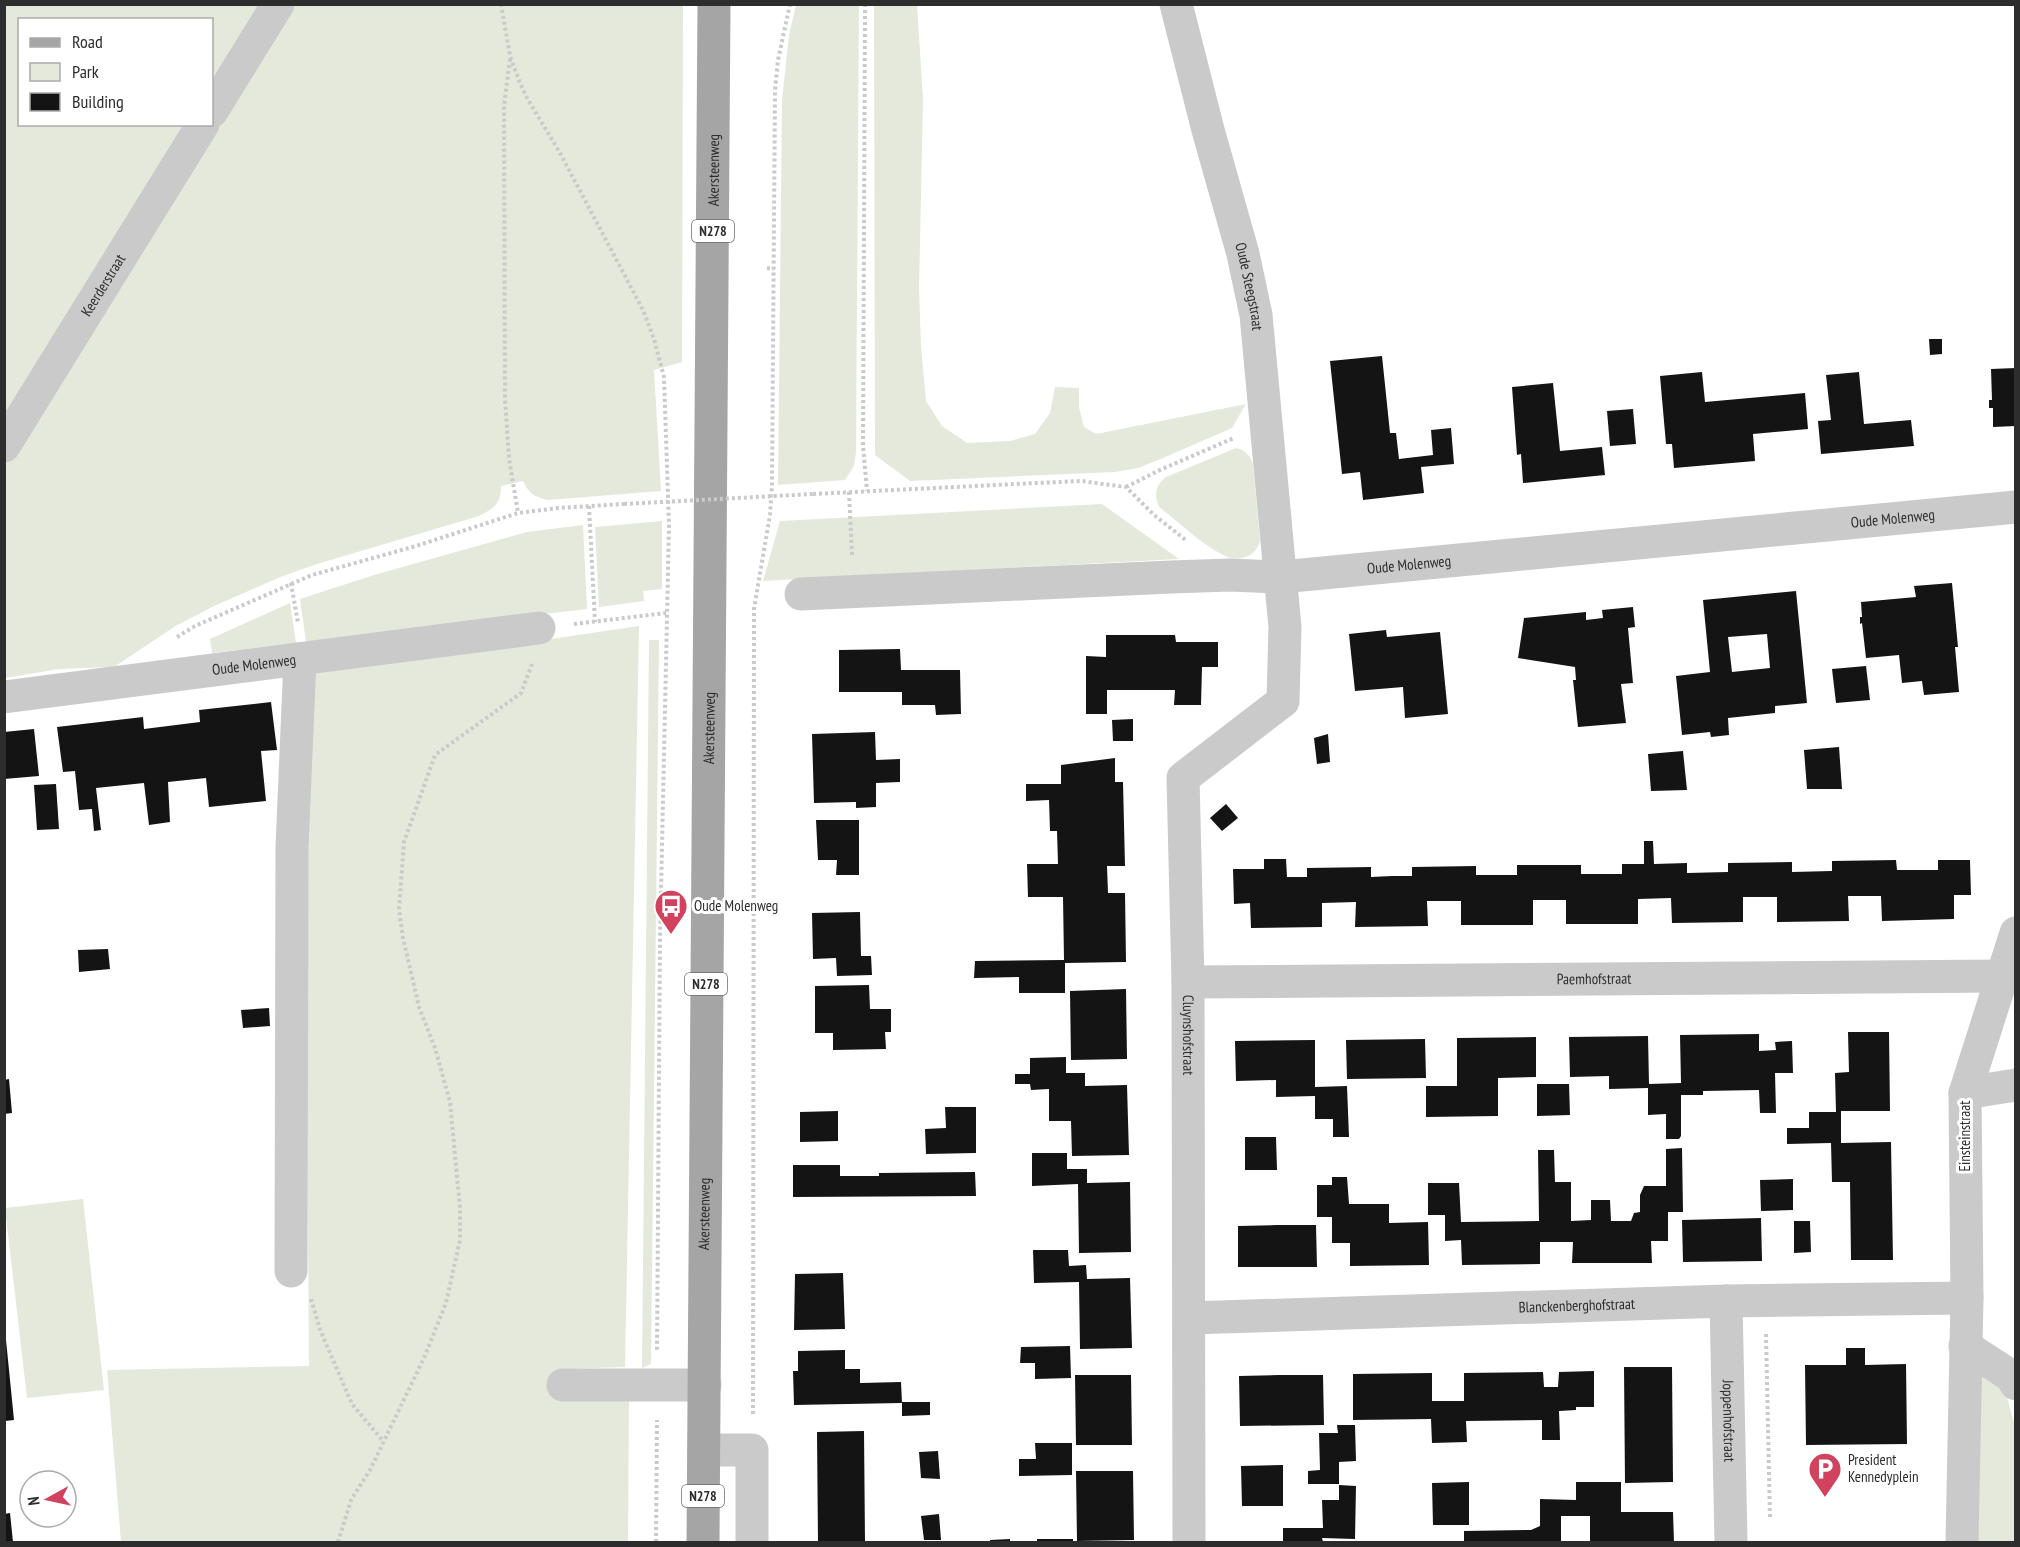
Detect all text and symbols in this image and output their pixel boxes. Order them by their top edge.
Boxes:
legend [18,18,213,126]
text: Road [72,30,103,53]
text: Park [72,60,99,83]
text: Building [72,90,124,113]
street label: Akersteenweg [704,134,723,206]
road number: N278 [692,220,734,242]
street label: Oude Steegstraat [1231,240,1267,331]
street label: Keerderstraat [77,250,129,320]
street label: Oude Molenweg [1850,505,1936,532]
street label: Oude Molenweg [1366,551,1452,578]
street label: Oude Molenweg [211,649,297,679]
street label: Akersteenweg [699,692,719,764]
bus stop icon: Oude Molenweg [653,888,689,935]
place label: Oude Molenweg [694,896,778,915]
street label: Paemhofstraat [1557,969,1631,988]
road number: N278 [685,973,727,995]
street label: Cluynshofstraat [1179,995,1198,1075]
street label: Einsteinstraat [1955,1101,1974,1171]
street label: Akersteenweg [694,1178,714,1250]
street label: Blanckenberghofstraat [1518,1294,1635,1317]
street label: Joppenhofstraat [1719,1379,1739,1462]
place label: President Kennedyplein [1848,1450,1919,1486]
parking icon: President Kennedyplein [1807,1451,1843,1498]
north arrow [18,1469,78,1529]
road number: N278 [682,1485,724,1507]
text: N [23,1495,44,1507]

